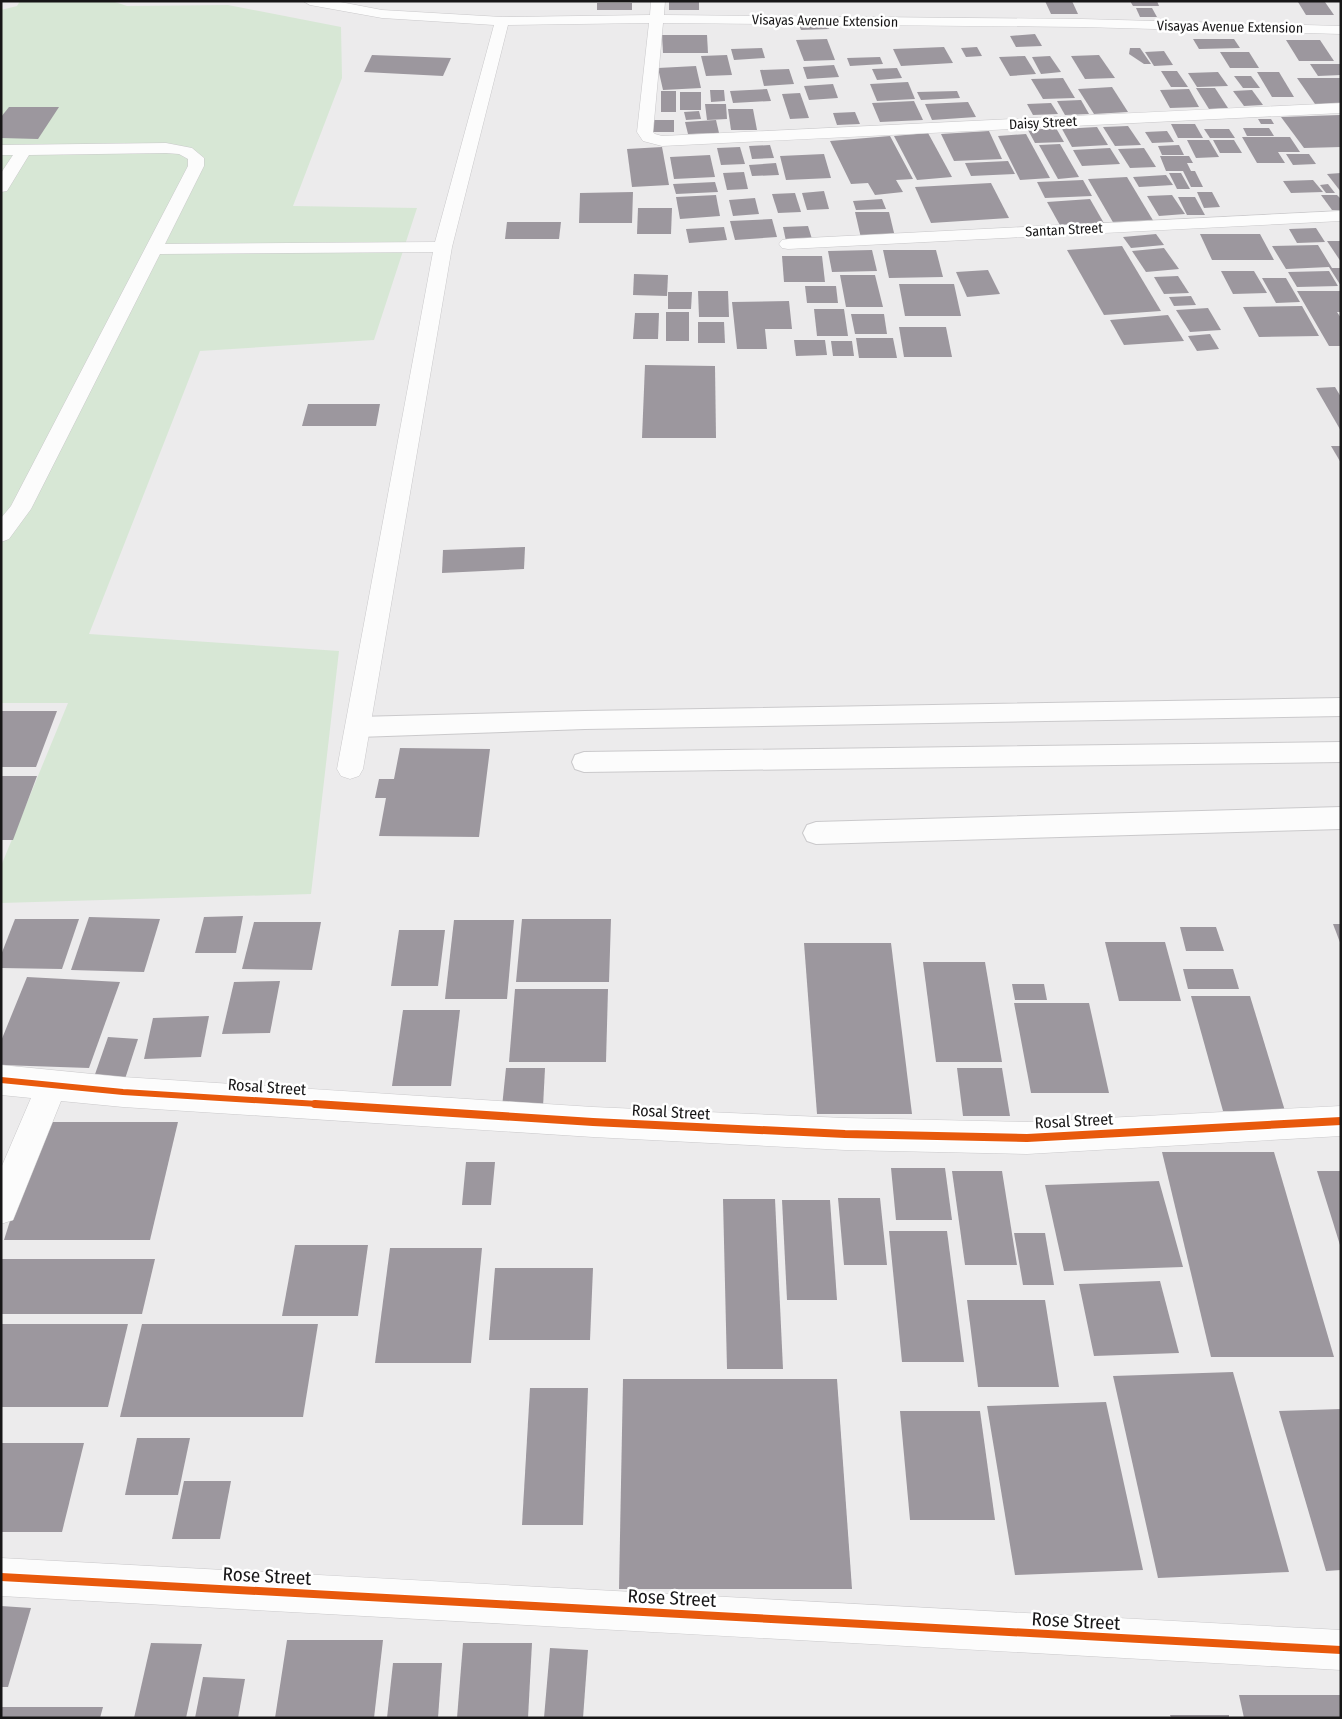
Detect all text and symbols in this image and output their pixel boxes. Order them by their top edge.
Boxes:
street label: Visayas Avenue Extension [752,11,898,31]
street label: Visayas Avenue Extension [1157,17,1303,37]
street label: Daisy Street [1009,113,1078,133]
street label: Santan Street [1025,219,1104,241]
street label: Rosal Street [227,1075,308,1099]
street label: Rosal Street [631,1100,712,1124]
street label: Rosal Street [1034,1109,1115,1133]
street label: Rose Street [222,1562,313,1590]
street label: Rose Street [627,1584,718,1612]
street label: Rose Street [1031,1607,1122,1635]

